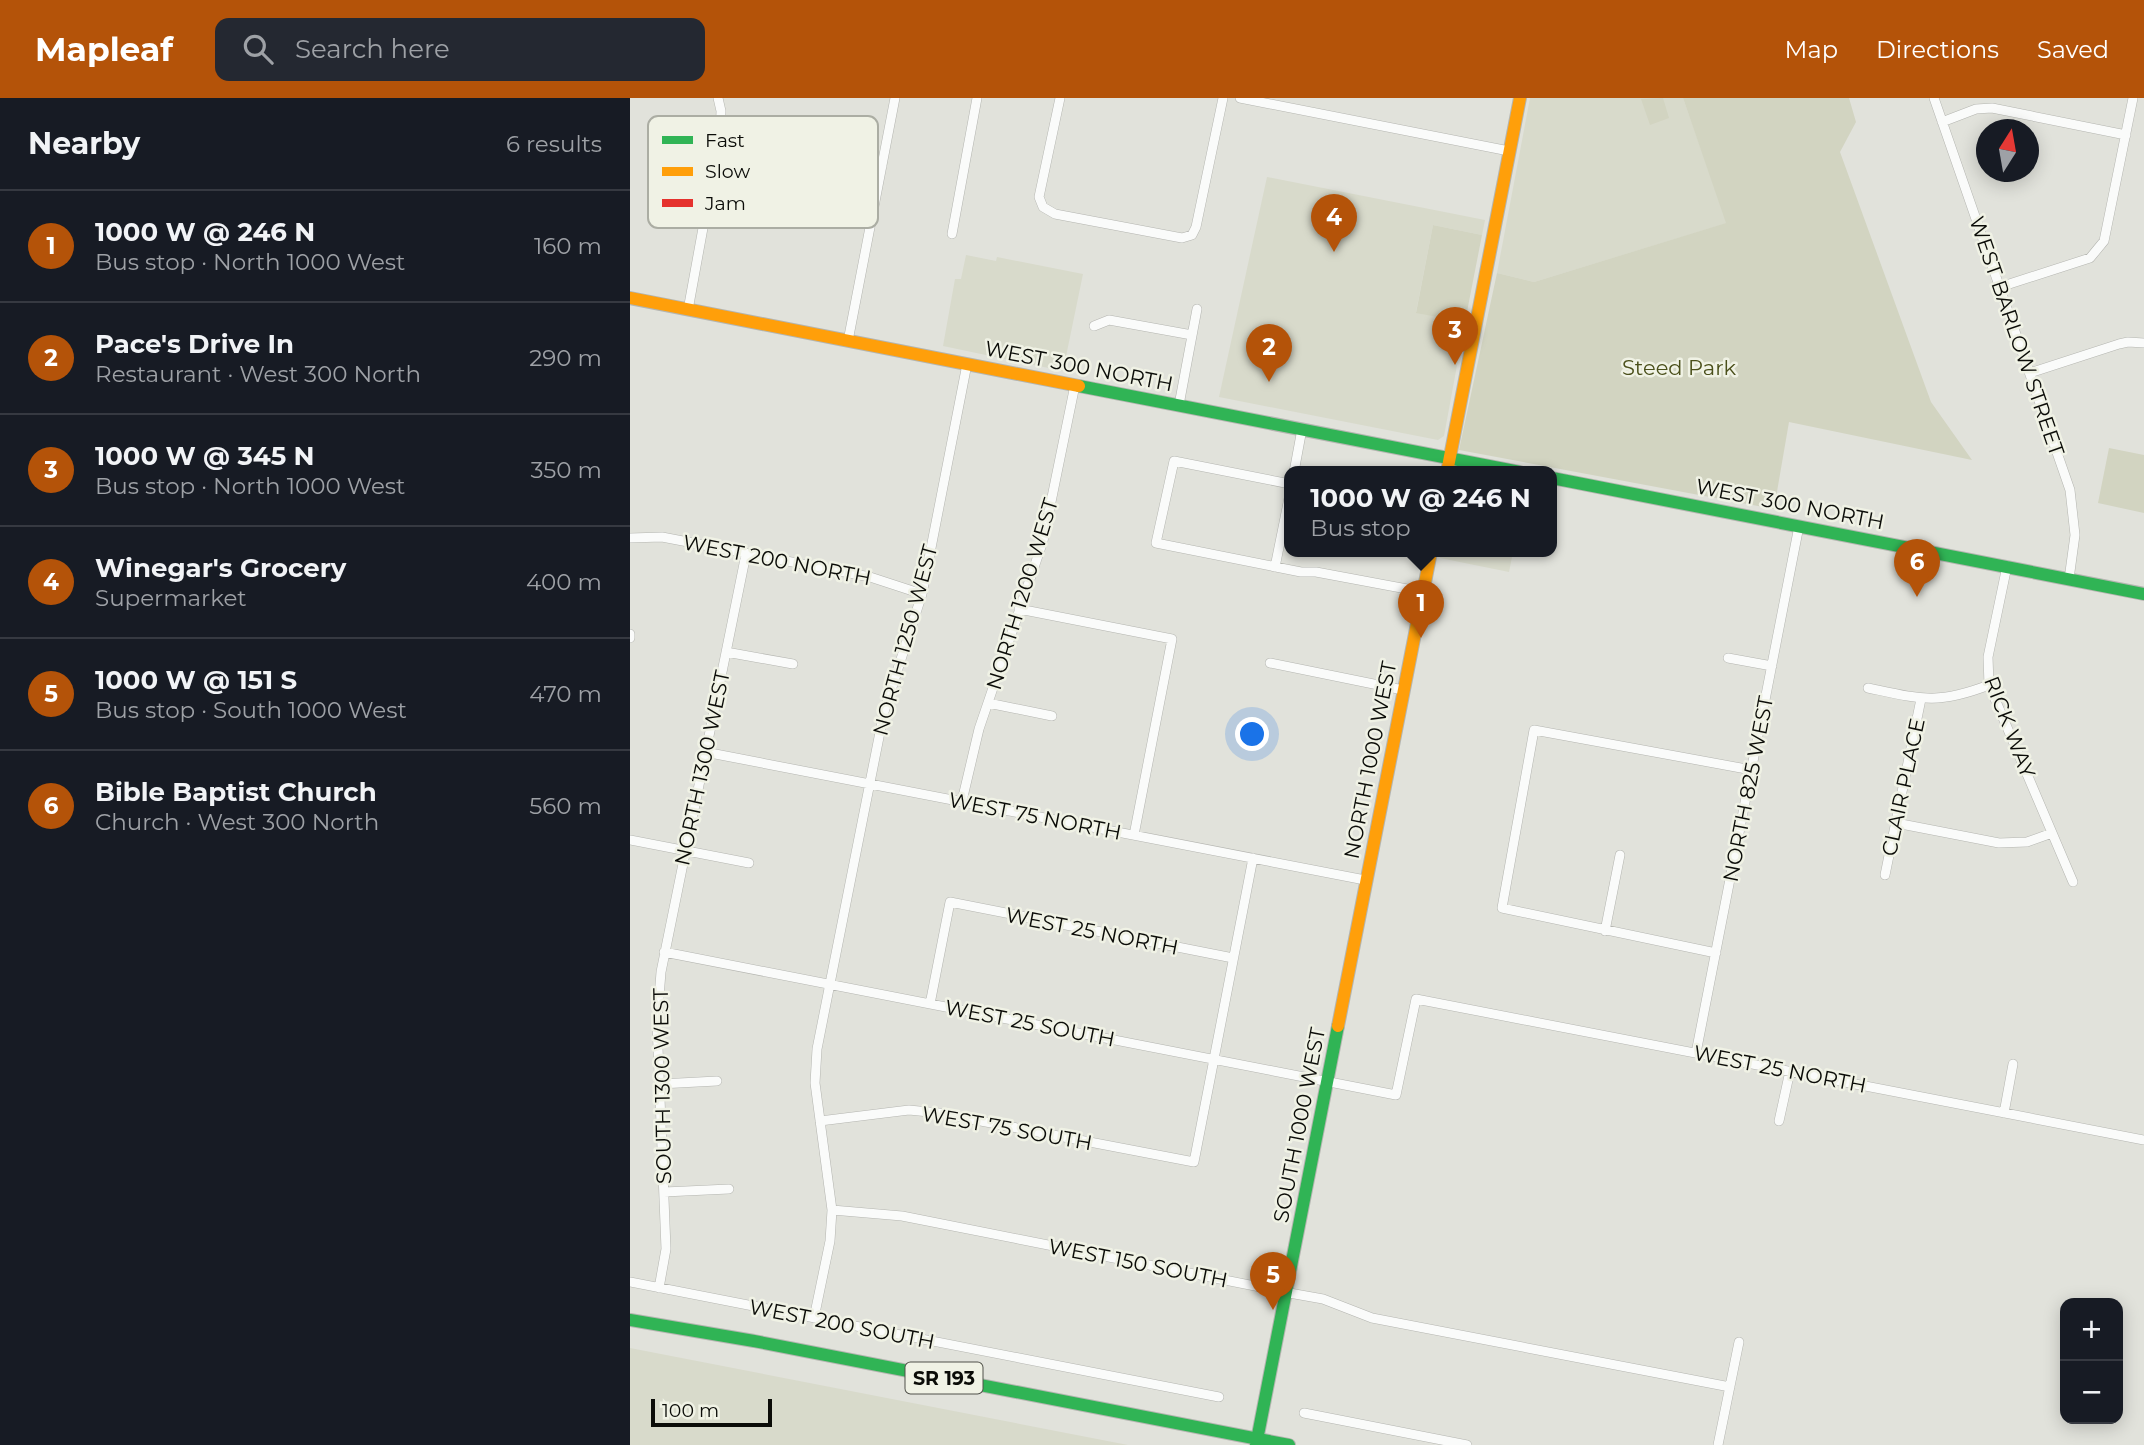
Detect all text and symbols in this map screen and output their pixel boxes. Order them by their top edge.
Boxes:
search box [215,18,705,81]
text: Mapleaf [35,29,173,69]
icon: search [239,30,277,68]
text: Search here [295,33,450,65]
text: Map [1785,35,1838,64]
text: Directions [1876,35,1999,64]
text: Saved [2037,35,2109,64]
legend [648,116,878,228]
north arrow [1976,119,2039,182]
text: Nearby [28,125,140,162]
text: Fast [705,129,745,152]
text: 6 results [506,130,602,158]
text: Slow [705,160,750,183]
text: Jam [704,192,746,215]
pin: 4 [1311,194,1357,252]
street label: WEST BARLOW STREET [1964,213,2070,459]
text: 1000 W @ 246 N [95,216,315,248]
text: 1 [46,232,56,260]
text: 160 m [534,232,602,260]
text: Bus stop · North 1000 West [95,248,405,276]
pin: 3 [1432,307,1478,365]
pin: 2 [1246,324,1292,382]
text: Pace's Drive In [95,328,294,360]
street label: WEST 300 NORTH [983,335,1175,397]
text: 2 [44,344,58,372]
text: 290 m [529,344,602,372]
park label: Steed Park [1622,355,1737,380]
text: Restaurant · West 300 North [95,360,421,388]
text: 1000 W @ 345 N [95,440,315,472]
text: 3 [44,456,58,484]
text: 350 m [531,456,602,484]
popup [1284,466,1557,557]
text: Bus stop · North 1000 West [95,472,405,500]
street label: WEST 300 NORTH [1694,473,1886,535]
text: 1000 W @ 246 N [1310,482,1531,514]
street label: NORTH 1200 WEST [981,495,1063,693]
text: Bus stop [1310,514,1411,542]
street label: WEST 200 NORTH [681,529,873,591]
pin: 6 [1894,539,1940,597]
street label: NORTH 1250 WEST [867,542,943,738]
text: Winegar's Grocery [95,552,346,584]
text: 4 [43,568,59,596]
text: 400 m [526,568,602,596]
pin: 1 [1398,580,1444,638]
text: Supermarket [95,584,247,612]
street label: NORTH 1000 WEST [1339,659,1401,861]
text: 1000 W @ 151 S [95,664,297,696]
street label: NORTH 1300 WEST [669,668,735,868]
street label: RICK WAY [1979,673,2041,782]
text: 5 [44,680,58,708]
text: 470 m [529,680,602,708]
street label: NORTH 825 WEST [1718,694,1778,884]
text: Bus stop · South 1000 West [95,696,407,724]
street label: CLAIR PLACE [1876,716,1930,858]
your location [1235,717,1269,751]
text: Bible Baptist Church [95,776,377,808]
street label: WEST 75 NORTH [946,787,1124,845]
text: 6 [44,792,58,820]
text: 560 m [529,792,602,820]
text: Church · West 300 North [95,808,379,836]
street label: WEST 25 NORTH [1004,902,1180,960]
street label: SOUTH 1300 WEST [648,988,676,1184]
street label: WEST 25 SOUTH [943,994,1117,1052]
street label: SOUTH 1000 WEST [1268,1025,1330,1225]
street label: WEST 25 NORTH [1692,1040,1868,1098]
street label: WEST 75 SOUTH [920,1101,1094,1155]
street label: WEST 150 SOUTH [1046,1233,1230,1293]
pin: 5 [1250,1252,1296,1310]
street label: WEST 200 SOUTH [747,1294,937,1354]
map controls [2060,1298,2123,1424]
button: + [2060,1298,2123,1361]
button: − [2060,1361,2123,1424]
road number: SR 193 [906,1362,982,1394]
scale bar [651,1396,772,1428]
text: 100 m [662,1399,719,1422]

